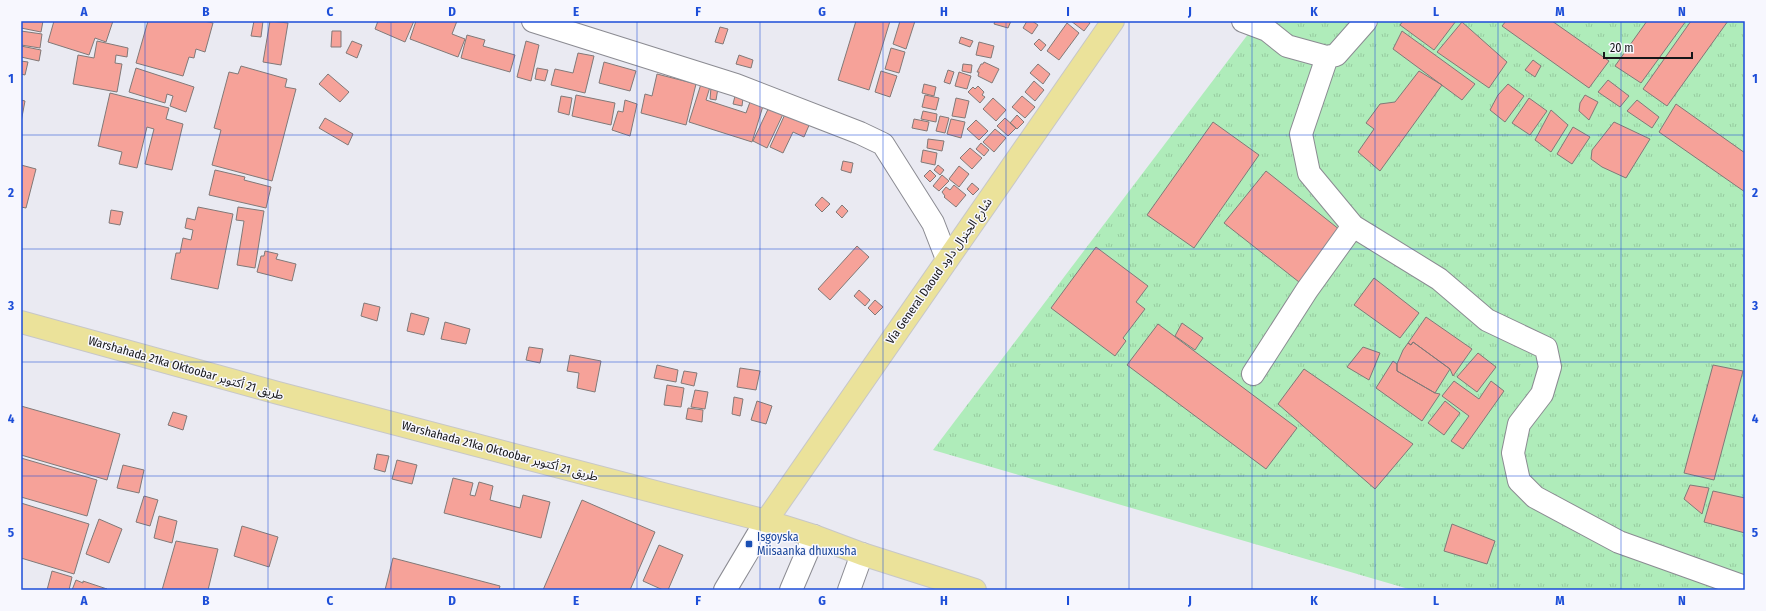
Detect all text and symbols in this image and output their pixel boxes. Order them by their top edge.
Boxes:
text: A [79,4,88,19]
text: B [202,4,210,19]
text: C [327,4,334,19]
text: D [448,4,456,19]
text: E [573,4,579,19]
text: F [695,4,701,19]
text: G [818,4,826,19]
text: H [940,4,948,19]
text: I [1066,4,1070,19]
text: J [1187,4,1192,19]
text: K [1310,4,1318,19]
text: L [1433,4,1439,19]
text: M [1555,4,1565,19]
text: N [1678,4,1686,19]
scale bar [1604,34,1692,60]
text: 20 m [1610,41,1634,55]
text: 1 [8,71,14,86]
text: 1 [1752,71,1758,86]
text: 2 [7,185,14,200]
text: 2 [1751,185,1758,200]
street label: Via General Daoud شارع الجنرال داود [883,195,997,348]
text: 3 [7,298,14,313]
text: 3 [1751,298,1758,313]
street label: Warshahada 21ka Oktoobar طريق 21 أكتوبر [86,333,286,404]
text: 4 [8,411,15,426]
text: 4 [1752,411,1759,426]
street label: Warshahada 21ka Oktoobar طريق 21 أكتوبر [400,418,600,485]
text: 5 [8,525,14,540]
text: 5 [1752,525,1758,540]
place label: Isgoyska Miisaanka dhuxusha [757,530,857,558]
marker: Isgoyska Miisaanka dhuxusha [744,539,754,549]
text: A [79,593,88,608]
text: B [202,593,210,608]
text: C [327,593,334,608]
text: D [448,593,456,608]
text: E [573,593,579,608]
text: F [695,593,701,608]
text: G [818,593,826,608]
text: H [940,593,948,608]
text: I [1066,593,1070,608]
text: J [1187,593,1192,608]
text: K [1310,593,1318,608]
text: L [1433,593,1439,608]
text: M [1555,593,1565,608]
text: N [1678,593,1686,608]

